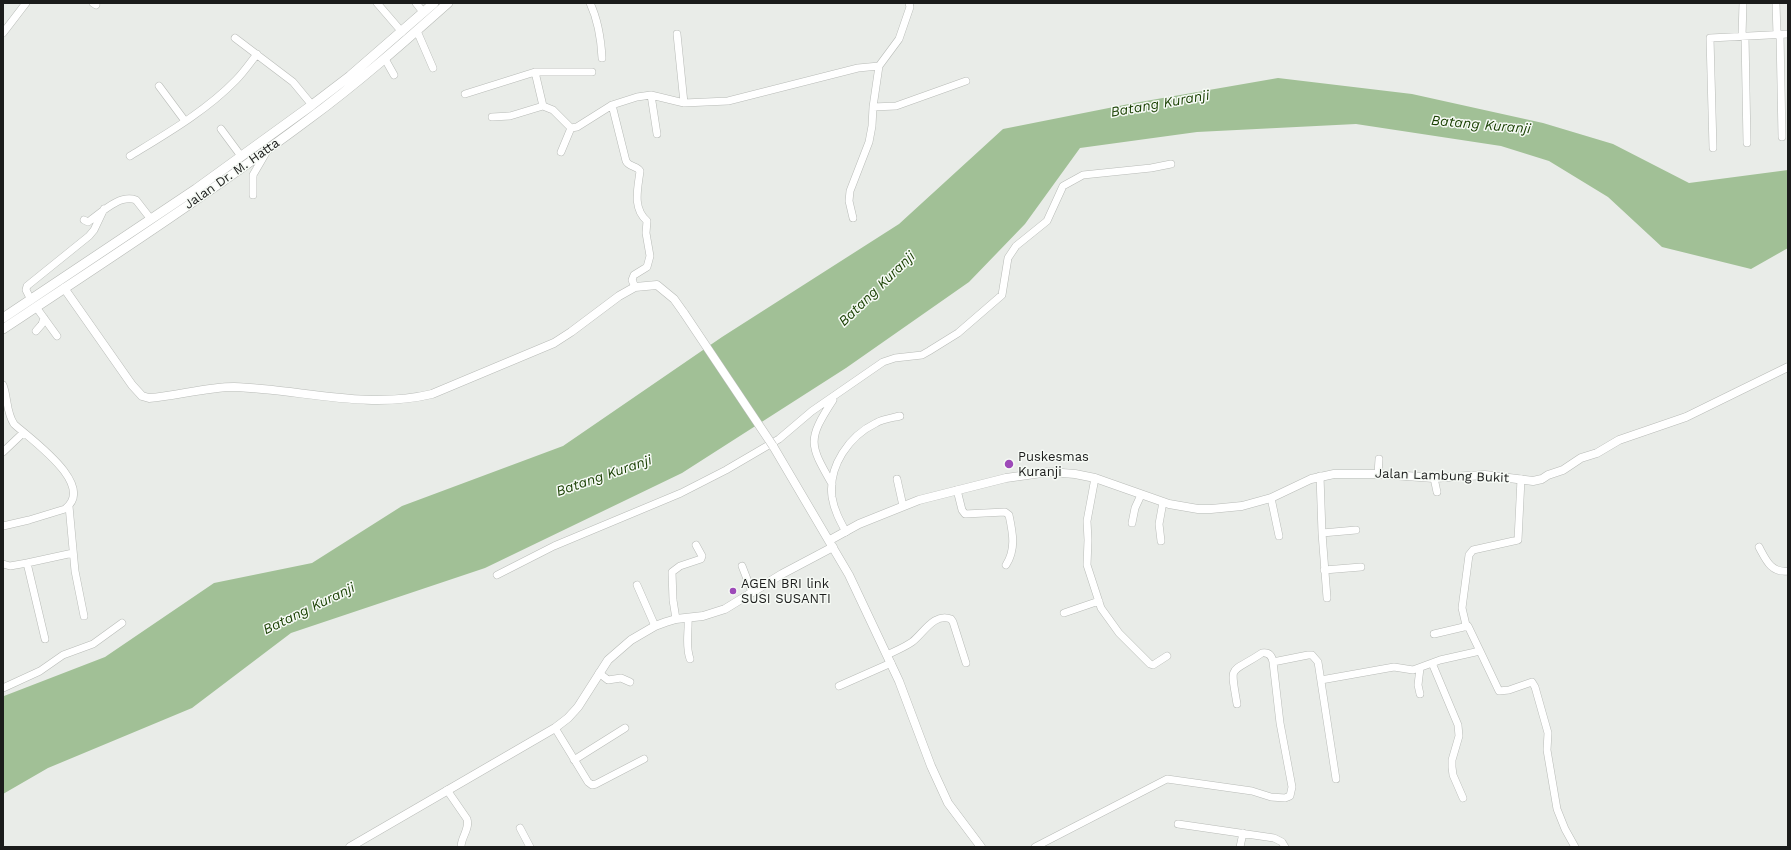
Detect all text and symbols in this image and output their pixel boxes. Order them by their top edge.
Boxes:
water label: Batang Kuranji [1109,87,1211,121]
water label: Batang Kuranji [1430,112,1532,138]
street label: Jalan Dr. M. Hatta [181,135,283,213]
water label: Batang Kuranji [835,248,919,330]
place label: Puskesmas Kuranji [1018,449,1089,480]
water label: Batang Kuranji [554,452,654,500]
marker: Puskesmas Kuranji [1003,458,1015,470]
street label: Jalan Lambung Bukit [1375,466,1509,486]
place label: AGEN BRI link SUSI SUSANTI [741,576,831,607]
water label: Batang Kuranji [260,580,358,638]
marker: AGEN BRI link SUSI SUSANTI [728,586,738,596]

